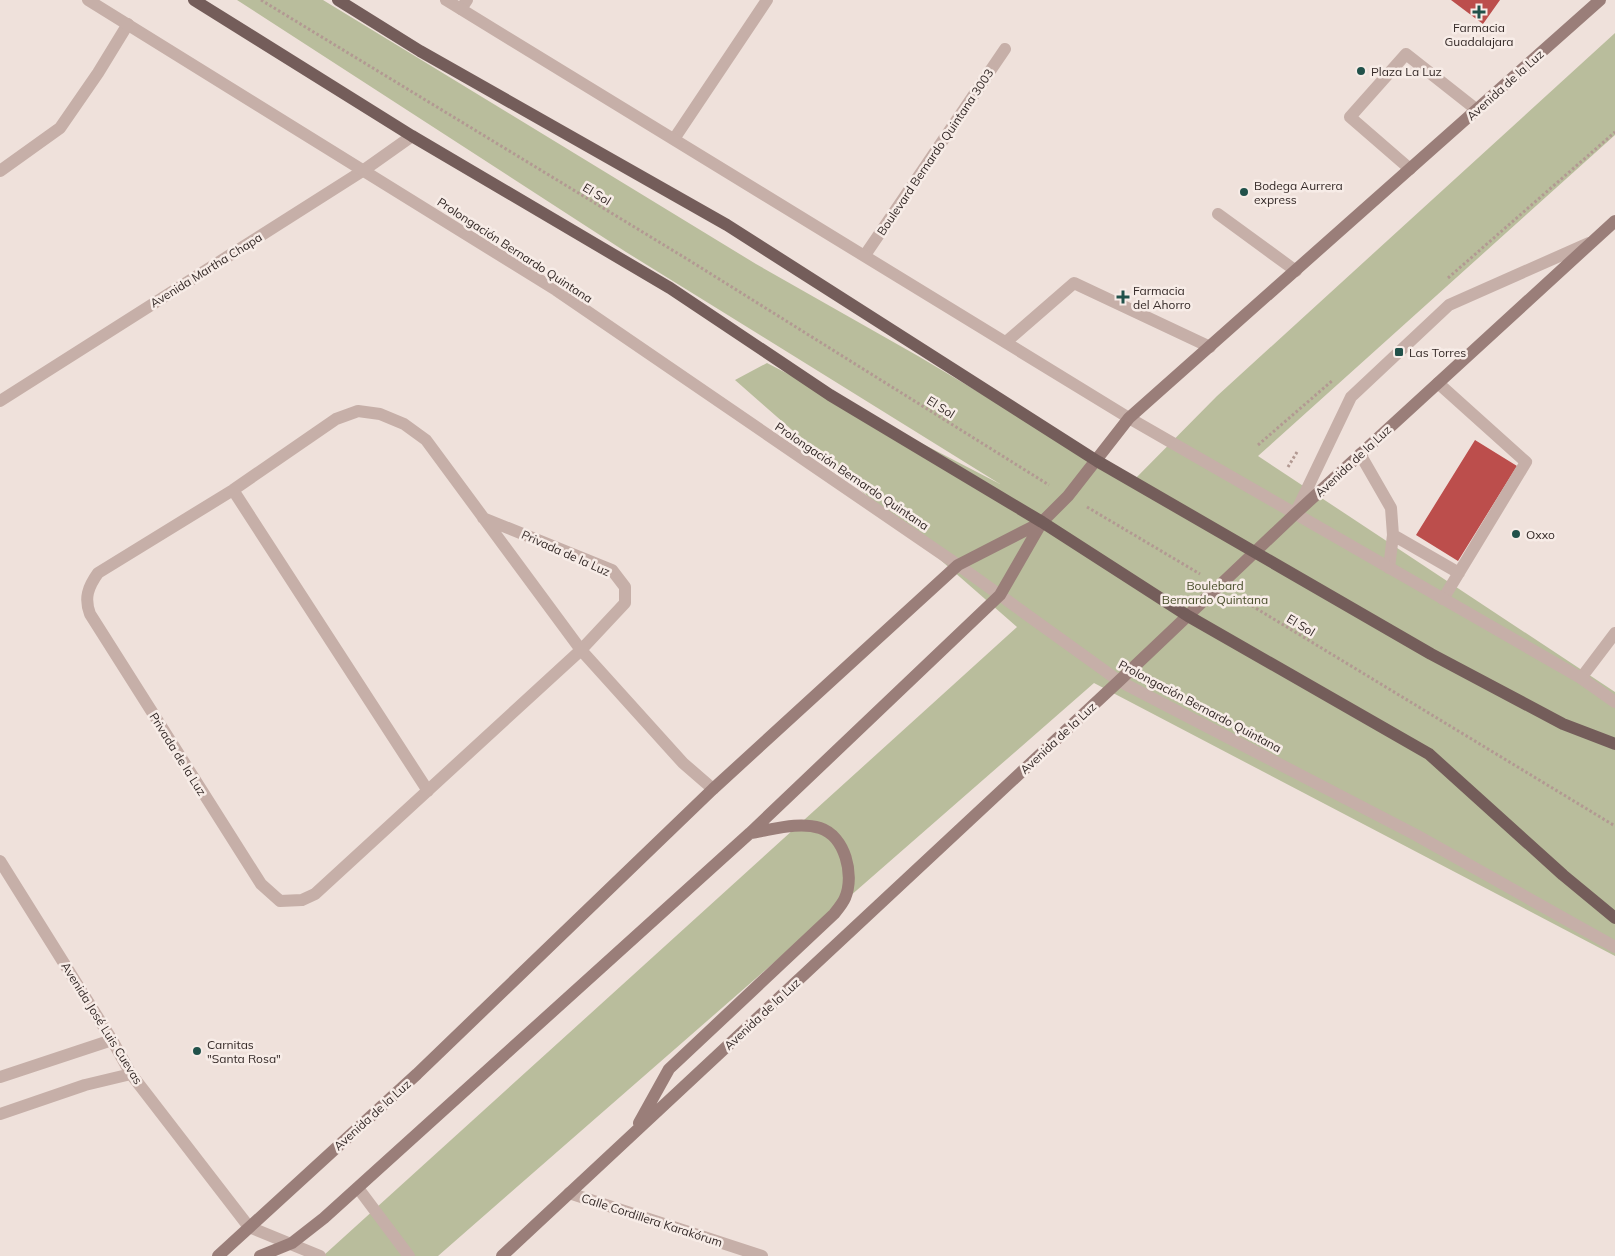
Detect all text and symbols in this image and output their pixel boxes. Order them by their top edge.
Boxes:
marker: Farmacia Guadalajara [1473,6,1485,18]
place label: Farmacia Guadalajara [1445,20,1513,49]
street label: Avenida de la Luz [1463,47,1547,123]
place label: Plaza La Luz [1371,64,1442,79]
marker: Plaza La Luz [1355,65,1367,77]
street label: Boulevard Bernardo Quintana 3003 [874,66,996,238]
place label: Bodega Aurrera express [1254,178,1343,207]
street label: El Sol [580,180,614,208]
marker: Bodega Aurrera express [1238,186,1250,198]
street label: Prolongación Bernardo Quintana [434,194,596,306]
street label: Avenida Martha Chapa [147,229,265,311]
place label: Farmacia del Ahorro [1133,283,1191,312]
marker: Farmacia del Ahorro [1117,291,1129,303]
place label: Las Torres [1409,345,1466,360]
marker: Las Torres [1393,346,1405,358]
street label: El Sol [924,393,958,421]
street label: Prolongación Bernardo Quintana [772,419,932,533]
street label: Avenida de la Luz [1312,422,1394,500]
street label: Privada de la Luz [519,527,613,579]
place label: Oxxo [1526,527,1555,542]
marker: Oxxo [1510,528,1522,540]
park label: Boulebard Bernardo Quintana [1162,578,1268,607]
street label: El Sol [1284,611,1318,639]
street label: Prolongación Bernardo Quintana [1116,657,1284,755]
street label: Avenida de la Luz [1017,699,1099,777]
street label: Privada de la Luz [146,710,210,798]
street label: Avenida José Luis Cuevas [58,959,146,1087]
street label: Avenida de la Luz [721,975,803,1053]
place label: Carnitas "Santa Rosa" [207,1037,281,1066]
marker: Carnitas "Santa Rosa" [191,1045,203,1057]
street label: Avenida de la Luz [330,1077,414,1153]
street label: Calle Cordillera Karakórum [580,1190,724,1250]

